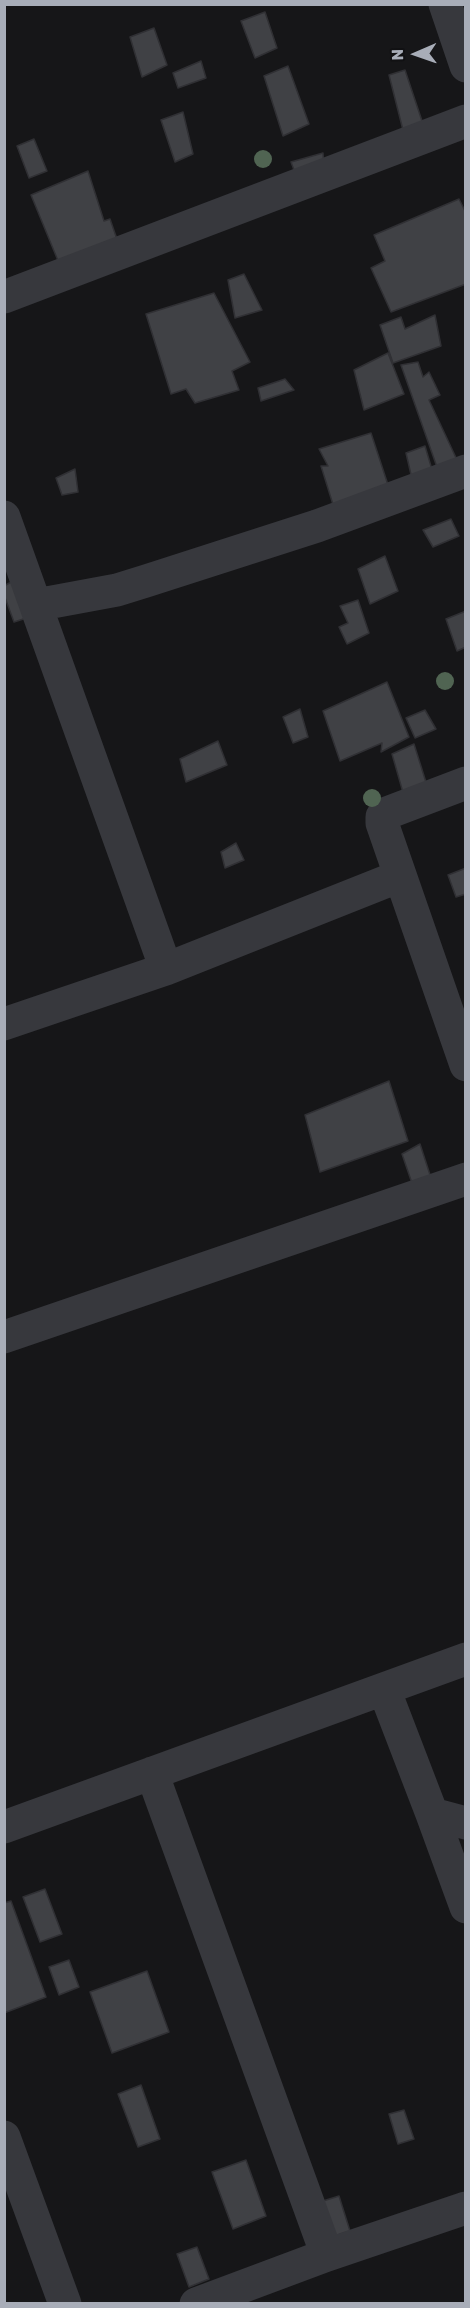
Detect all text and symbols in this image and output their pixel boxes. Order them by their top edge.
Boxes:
north arrow [386,24,446,84]
text: N [388,49,407,61]

